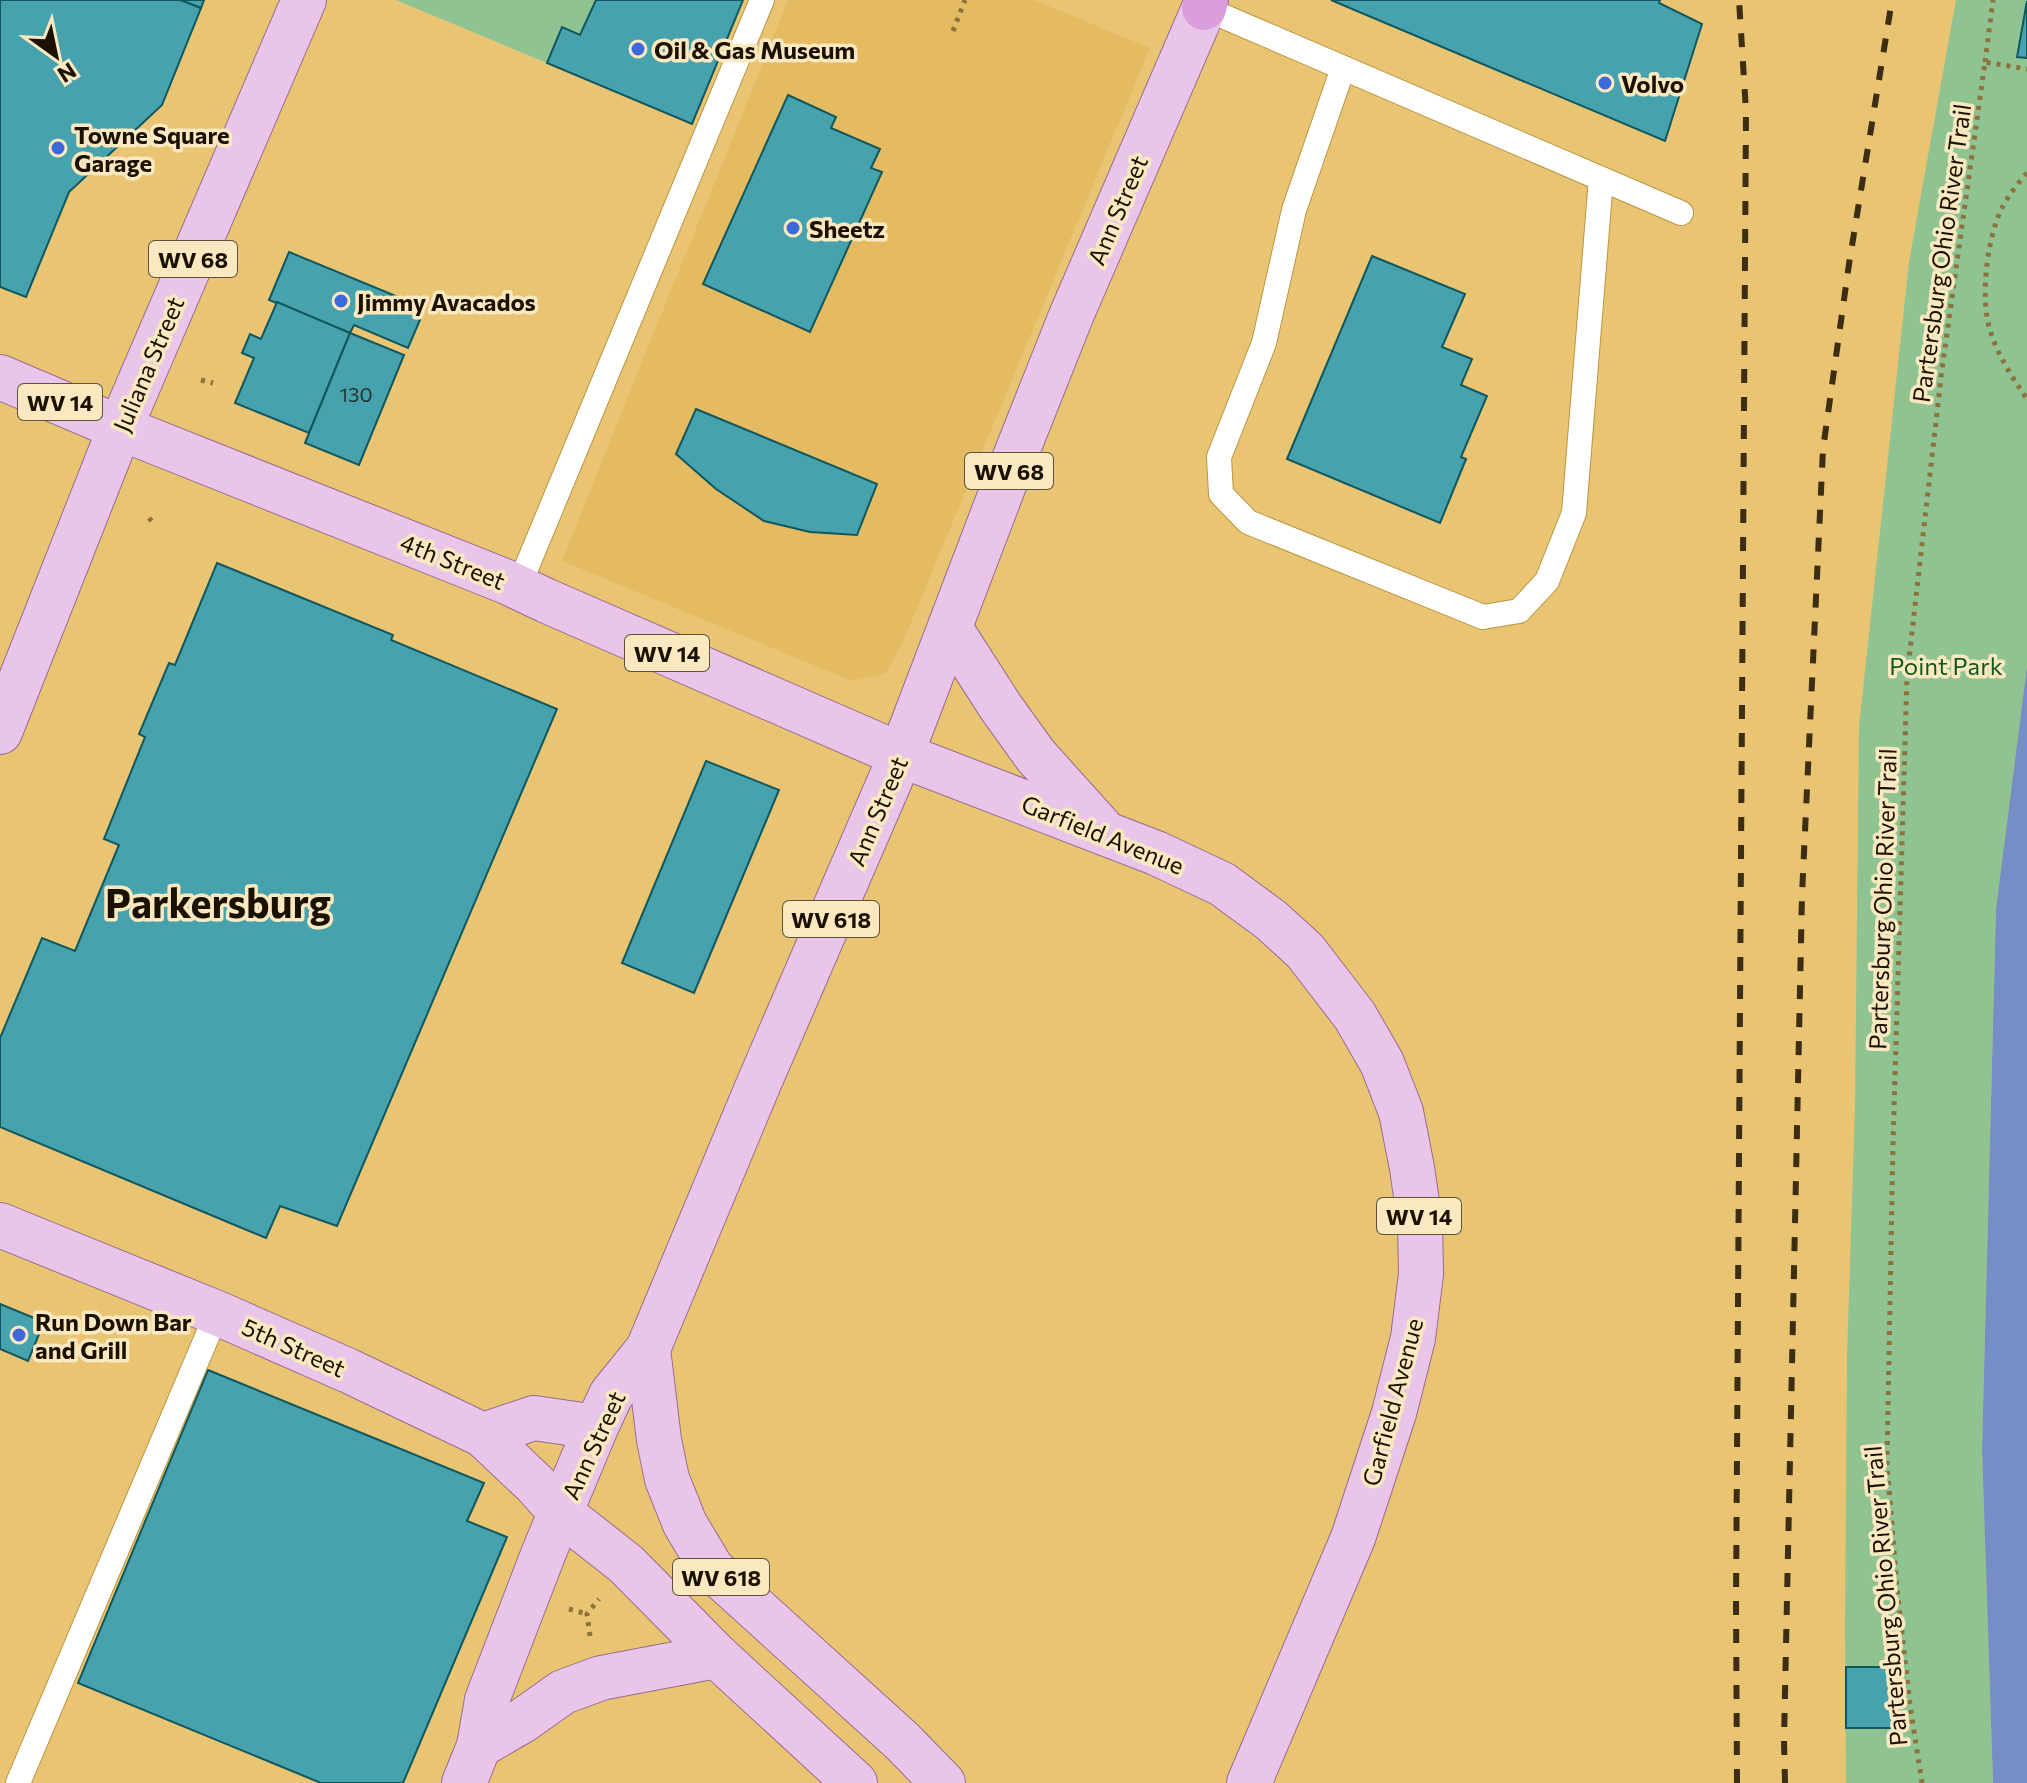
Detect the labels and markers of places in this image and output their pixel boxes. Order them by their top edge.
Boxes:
place label: Oil & Gas Museum [654,35,855,64]
marker: Oil & Gas Museum [629,40,647,58]
place label: Volvo [1621,69,1684,98]
marker: Volvo [1596,74,1614,92]
place label: Towne Square Garage [74,120,230,177]
marker: Towne Square Garage [49,139,67,157]
place label: Sheetz [809,214,885,243]
marker: Sheetz [784,219,802,237]
place label: Jimmy Avacados [357,287,536,316]
marker: Jimmy Avacados [332,292,350,310]
place label: Run Down Bar and Grill [35,1307,192,1364]
marker: Run Down Bar and Grill [10,1326,28,1344]

